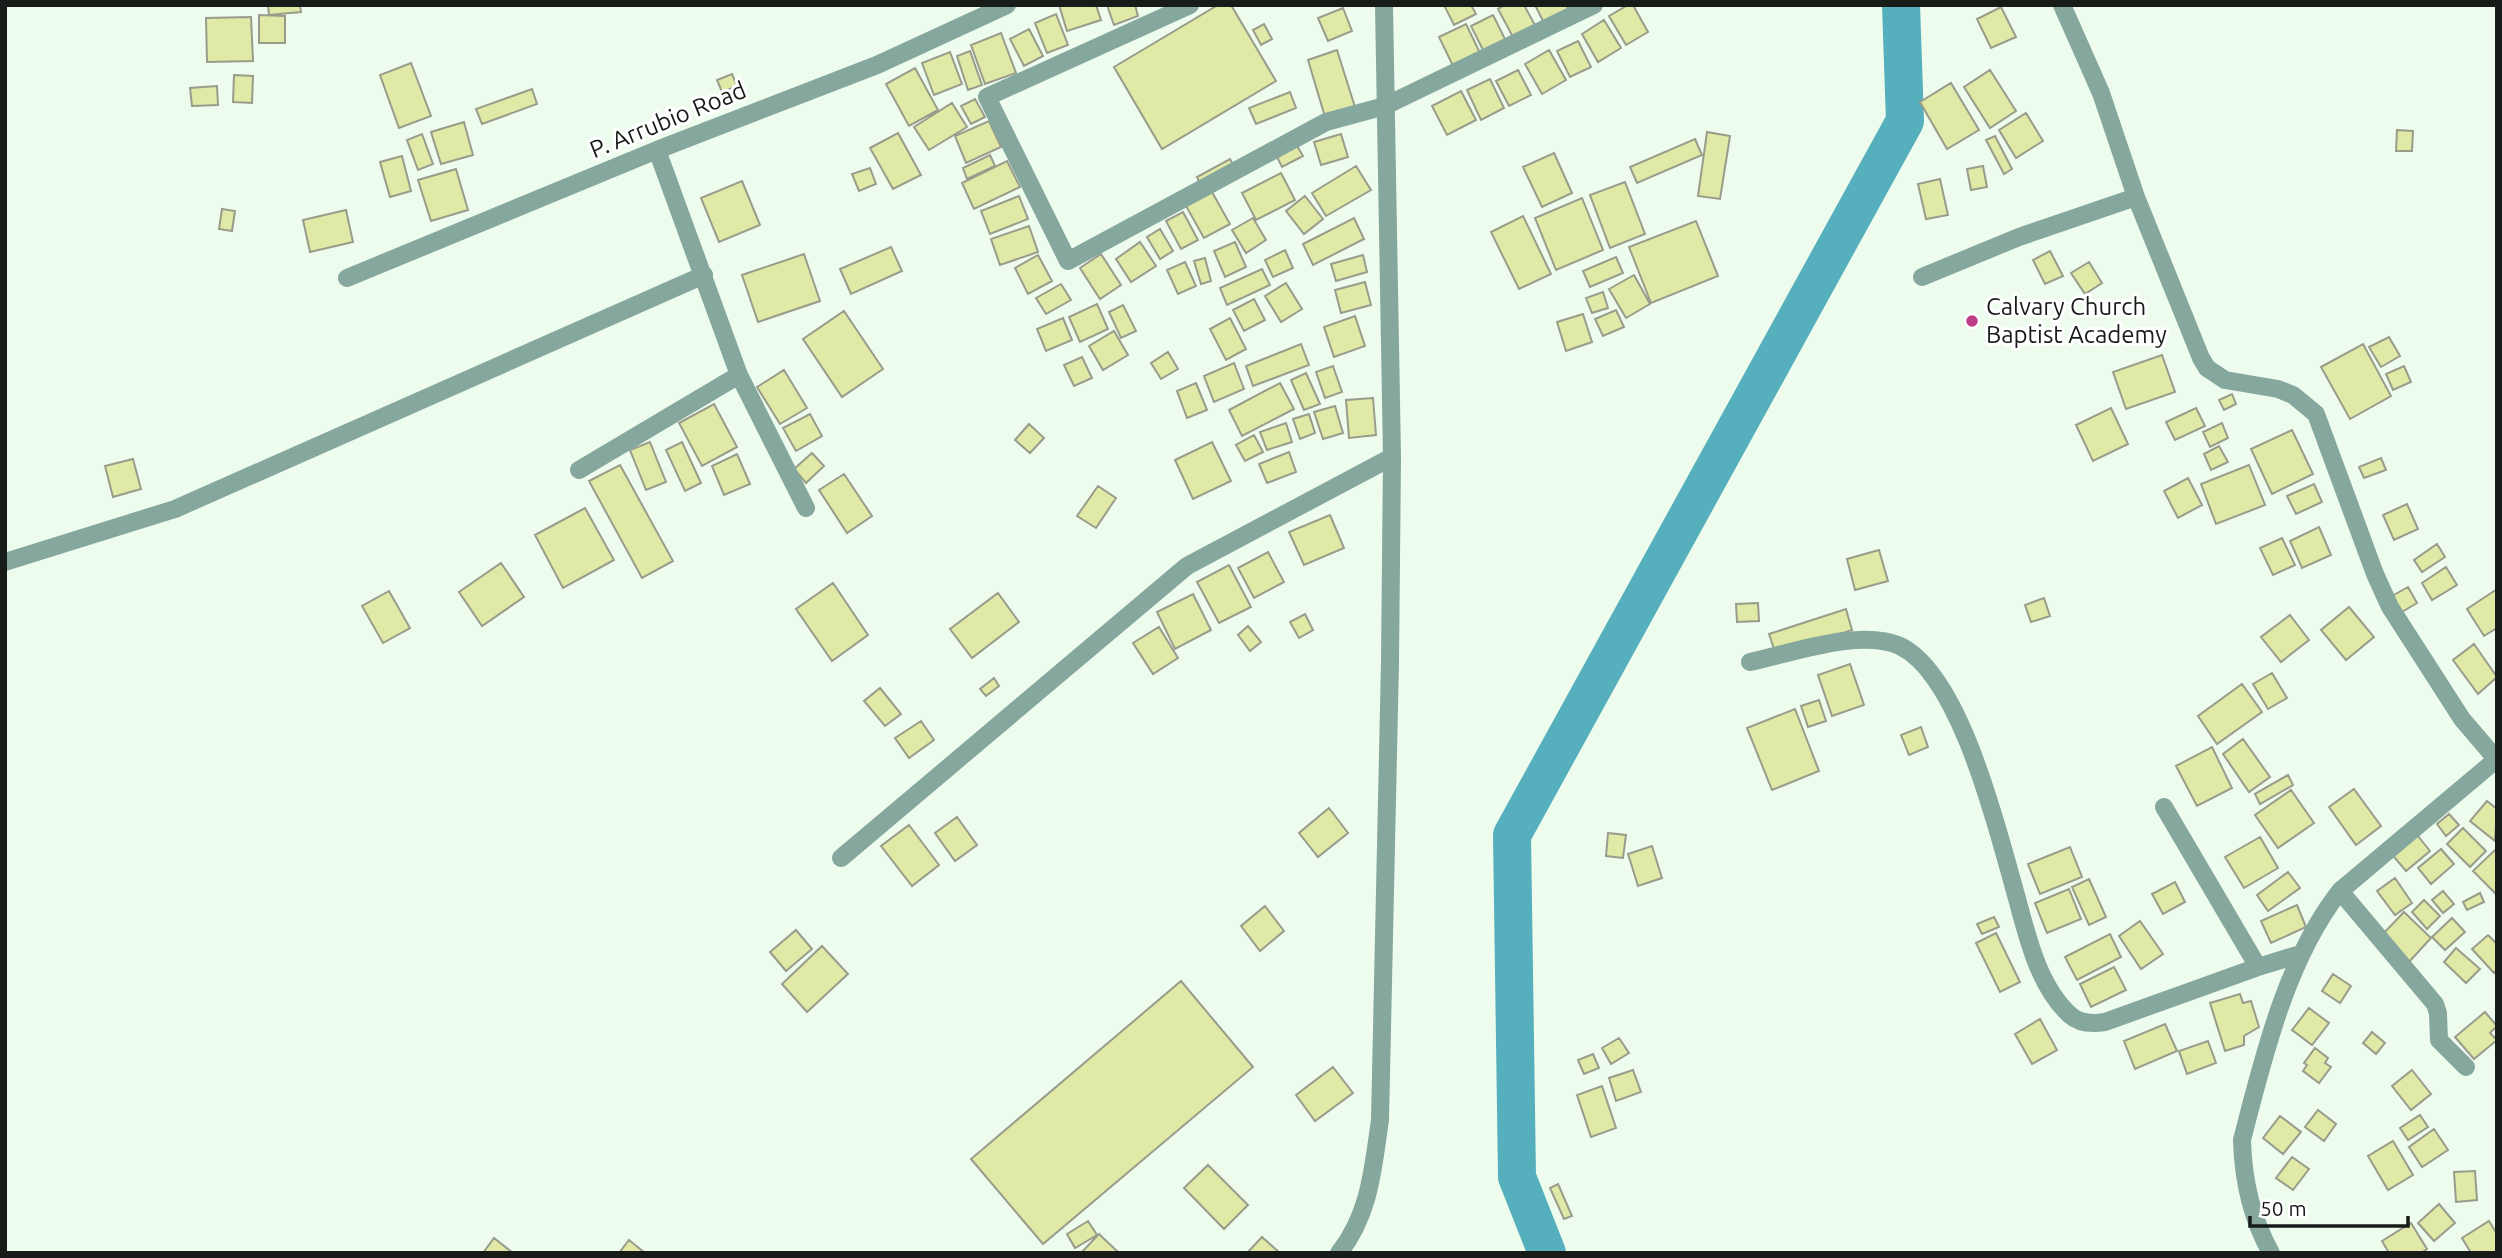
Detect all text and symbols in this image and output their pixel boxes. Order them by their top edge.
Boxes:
street label: P. Arrubio Road [586,76,750,163]
place label: Calvary Church Baptist Academy [1986,293,2167,348]
marker: Calvary Church Baptist Academy [1964,313,1980,329]
scale bar [2250,1184,2408,1228]
text: 50 m [2260,1196,2307,1220]

